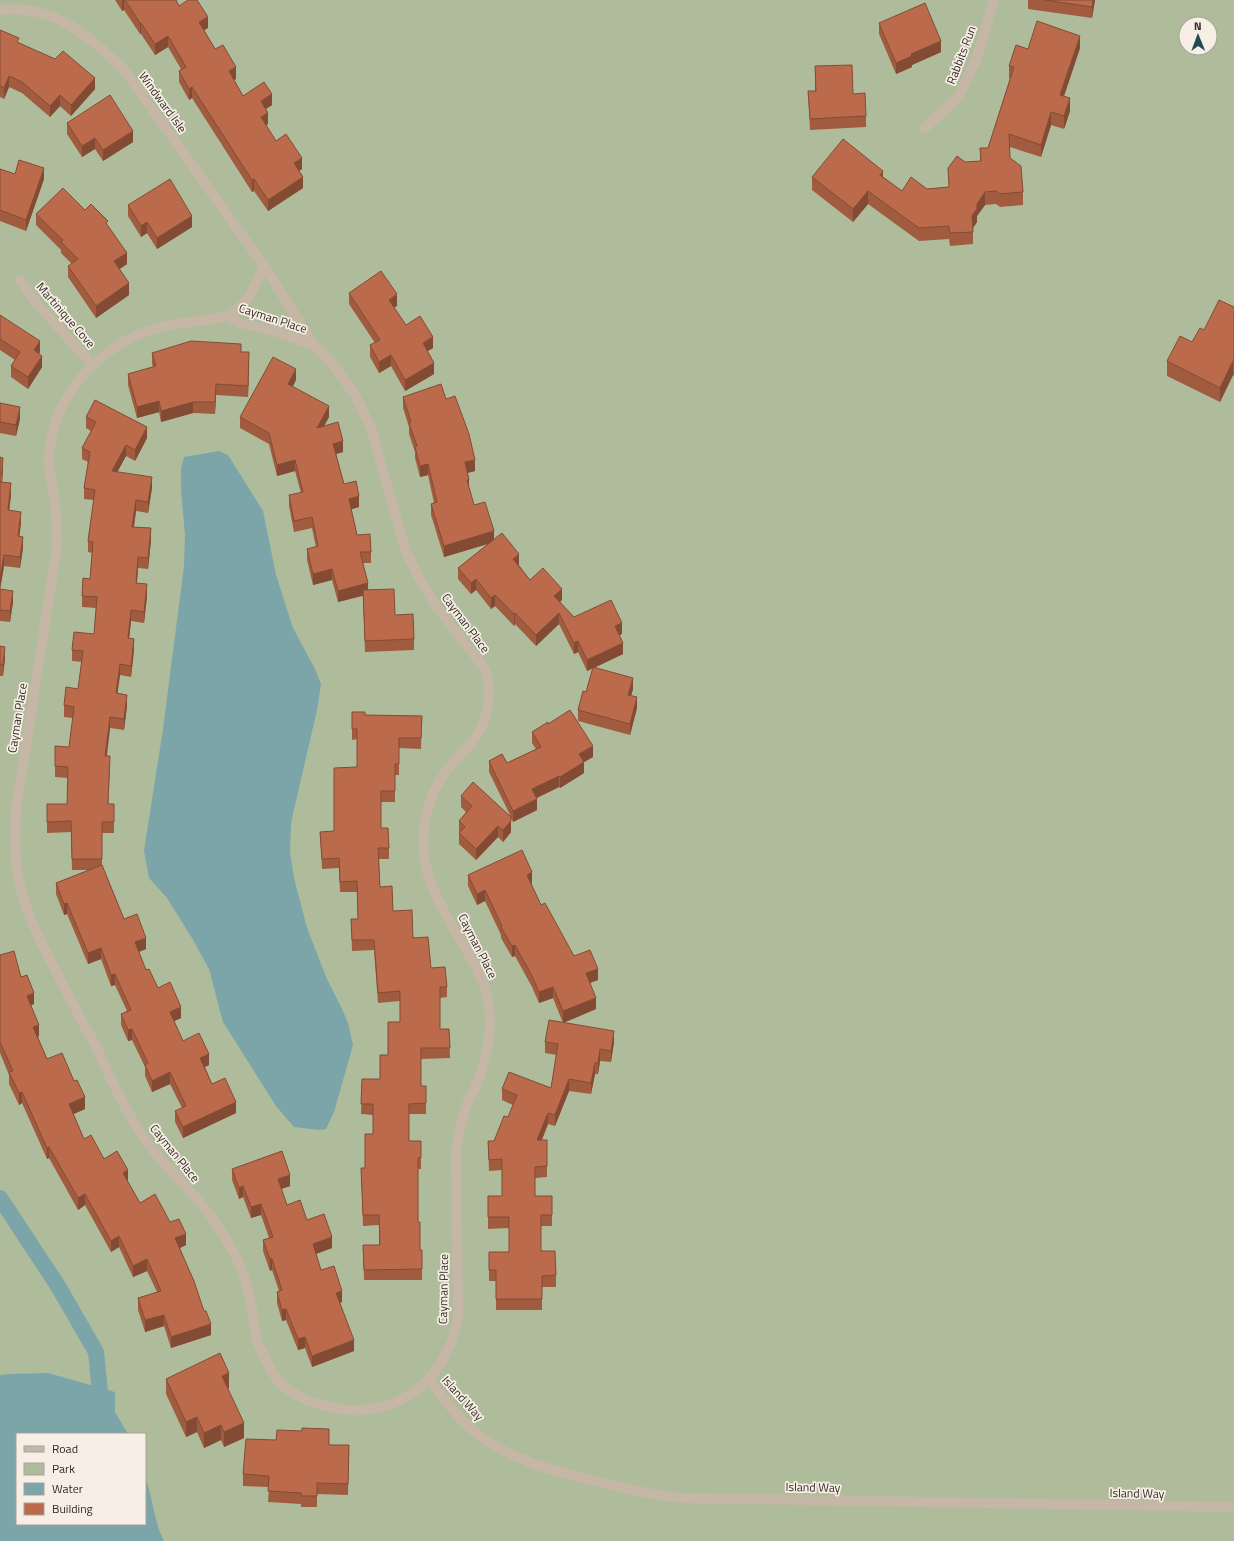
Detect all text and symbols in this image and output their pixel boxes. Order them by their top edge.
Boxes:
north arrow [1178,16,1218,56]
text: N [1194,18,1202,34]
street label: Rabbits Run [941,23,981,87]
street label: Windward Isle [134,67,192,137]
street label: Martinique Cove [32,278,100,352]
street label: Cayman Place [237,298,309,338]
street label: Cayman Place [437,589,495,657]
street label: Cayman Place [2,682,32,754]
street label: Cayman Place [454,910,502,982]
street label: Cayman Place [145,1120,205,1186]
street label: Cayman Place [433,1254,453,1324]
street label: Island Way [438,1371,489,1425]
legend [16,1433,146,1525]
text: Road [52,1439,78,1458]
text: Park [52,1459,75,1478]
street label: Island Way [785,1477,841,1497]
text: Water [52,1479,83,1498]
street label: Island Way [1109,1483,1165,1503]
text: Building [52,1499,93,1518]

